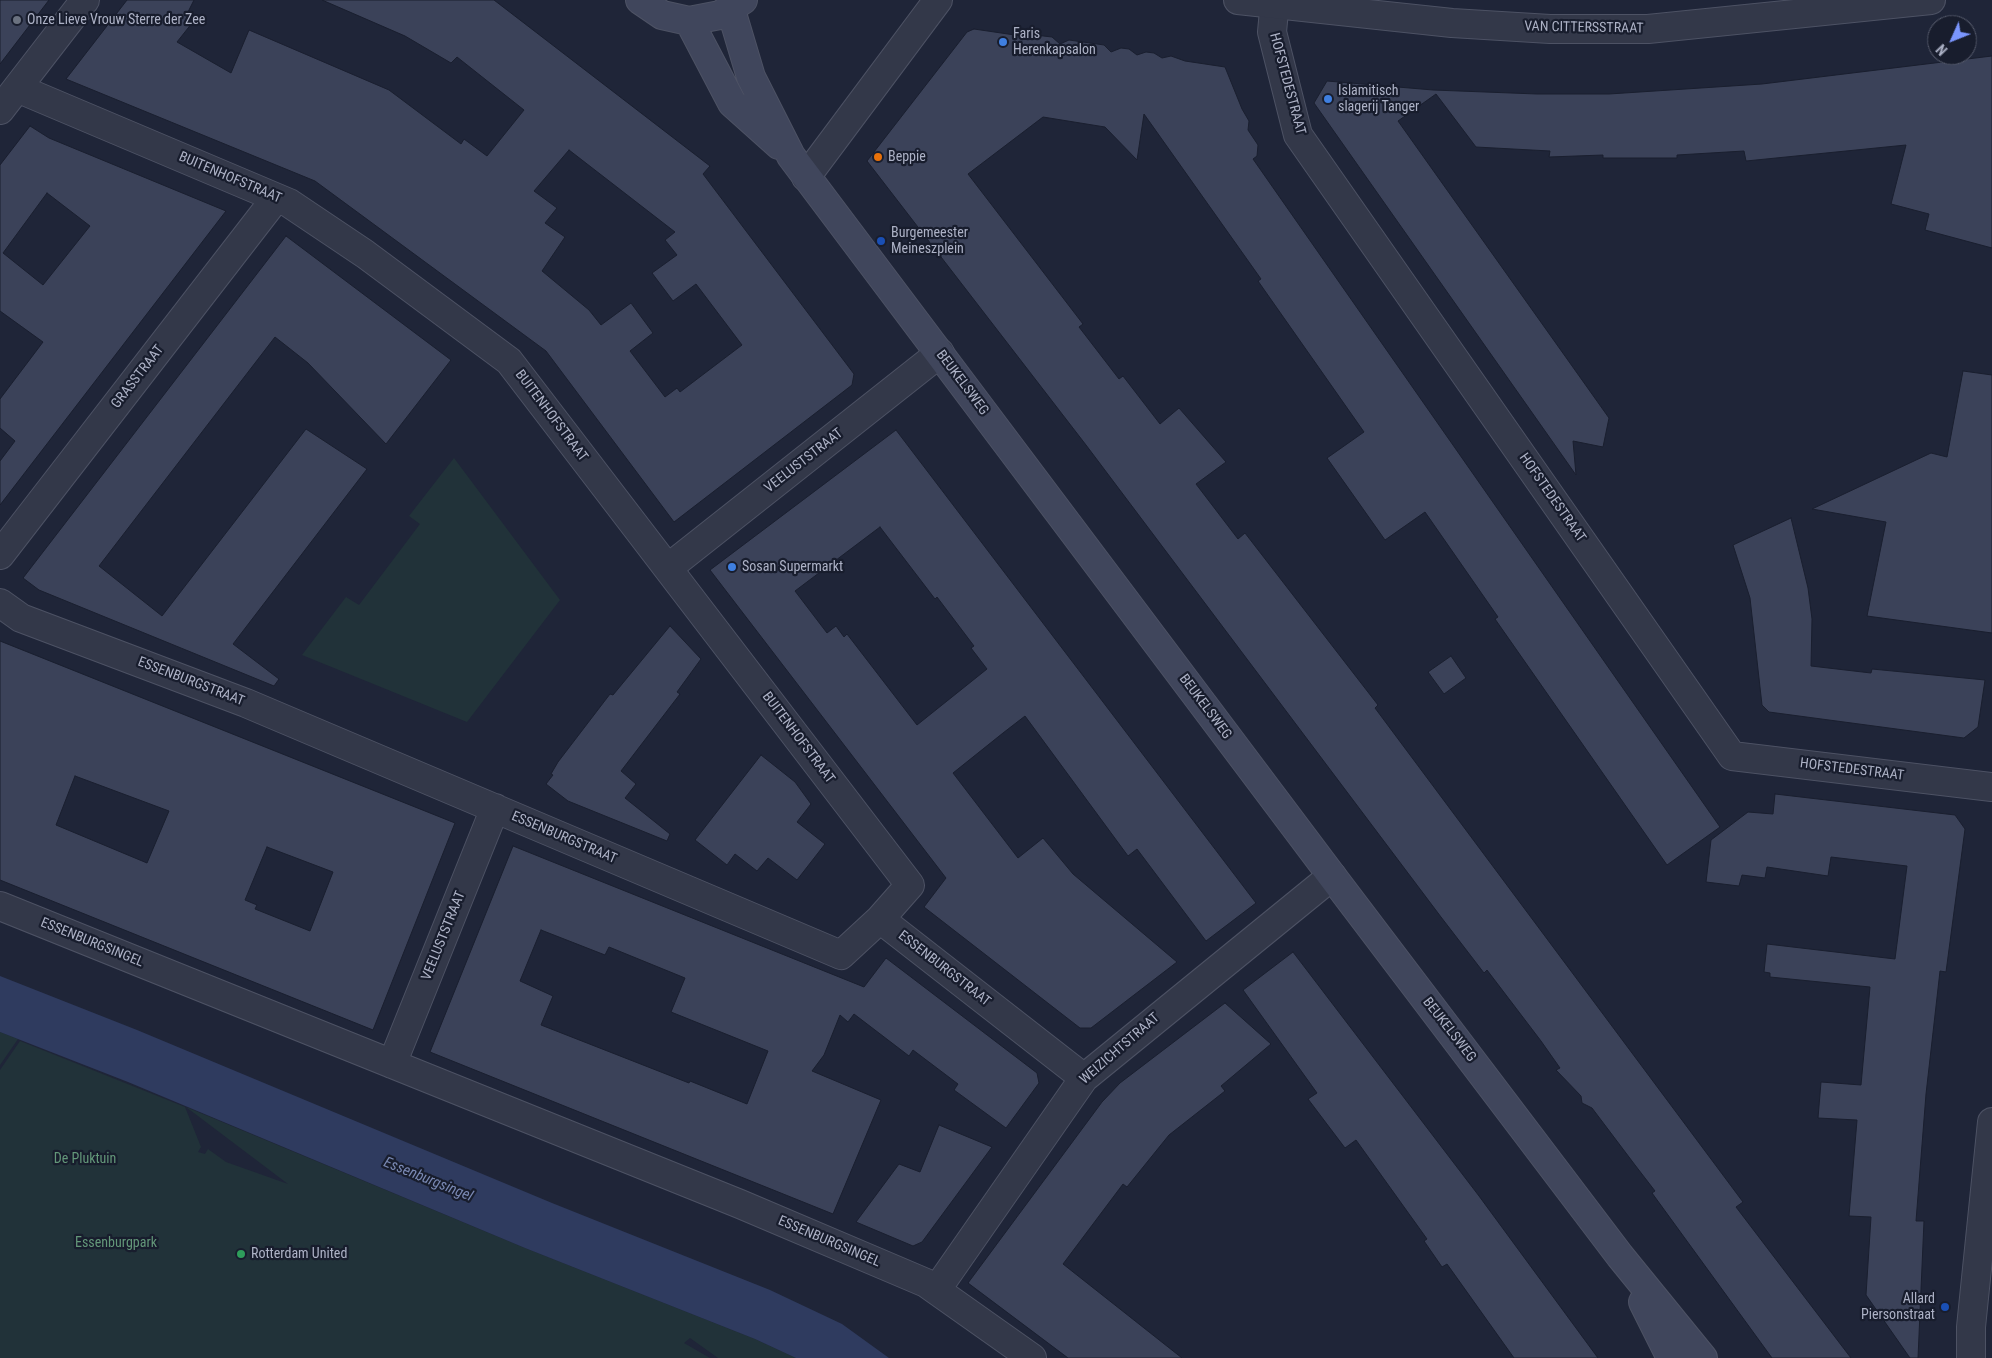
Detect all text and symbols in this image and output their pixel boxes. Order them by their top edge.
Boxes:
place label: Onze Lieve Vrouw Sterre der Zee [27,12,205,28]
marker: Onze Lieve Vrouw Sterre der Zee [11,14,23,26]
north arrow [1927,15,1977,65]
street label: VAN CITTERSSTRAAT [1524,19,1644,37]
place label: Faris Herenkapsalon [1013,26,1096,58]
street label: HOFSTEDESTRAAT [1265,31,1309,137]
marker: Faris Herenkapsalon [997,36,1009,48]
text: N [1933,41,1951,58]
place label: Islamitisch slagerij Tanger [1338,83,1419,115]
marker: Islamitisch slagerij Tanger [1322,93,1334,105]
street label: BUITENHOFSTRAAT [176,149,284,207]
place label: Beppie [888,149,926,165]
marker: Beppie [872,151,884,163]
place label: Burgemeester Meineszplein [891,225,968,258]
marker: Burgemeester Meineszplein [875,235,887,247]
street label: GRASSTRAAT [108,342,168,412]
street label: BEUKELSWEG [932,347,992,419]
street label: BUITENHOFSTRAAT [511,367,591,465]
street label: VEELUSTSTRAAT [761,425,847,497]
street label: HOFSTEDESTRAAT [1515,450,1589,546]
place label: Sosan Supermarkt [742,559,843,575]
marker: Sosan Supermarkt [726,561,738,573]
street label: ESSENBURGSTRAAT [135,654,247,710]
street label: BEUKELSWEG [1175,671,1235,743]
street label: BUITENHOFSTRAAT [758,689,838,787]
street label: HOFSTEDESTRAAT [1799,755,1905,785]
street label: ESSENBURGSTRAAT [509,808,619,868]
street label: VEELUSTSTRAAT [418,889,470,983]
street label: ESSENBURGSINGEL [38,915,146,971]
street label: ESSENBURGSTRAAT [894,928,994,1010]
street label: BEUKELSWEG [1419,995,1479,1065]
street label: WEIZICHTSTRAAT [1077,1010,1163,1088]
park label: De Pluktuin [54,1151,116,1167]
water label: Essenburgsingel [381,1154,475,1206]
street label: ESSENBURGSINGEL [775,1213,883,1271]
park label: Essenburgpark [75,1235,157,1251]
place label: Rotterdam United [251,1246,347,1262]
marker: Rotterdam United [235,1248,247,1260]
place label: Allard Piersonstraat [1861,1291,1935,1324]
marker: Allard Piersonstraat [1939,1301,1951,1313]

